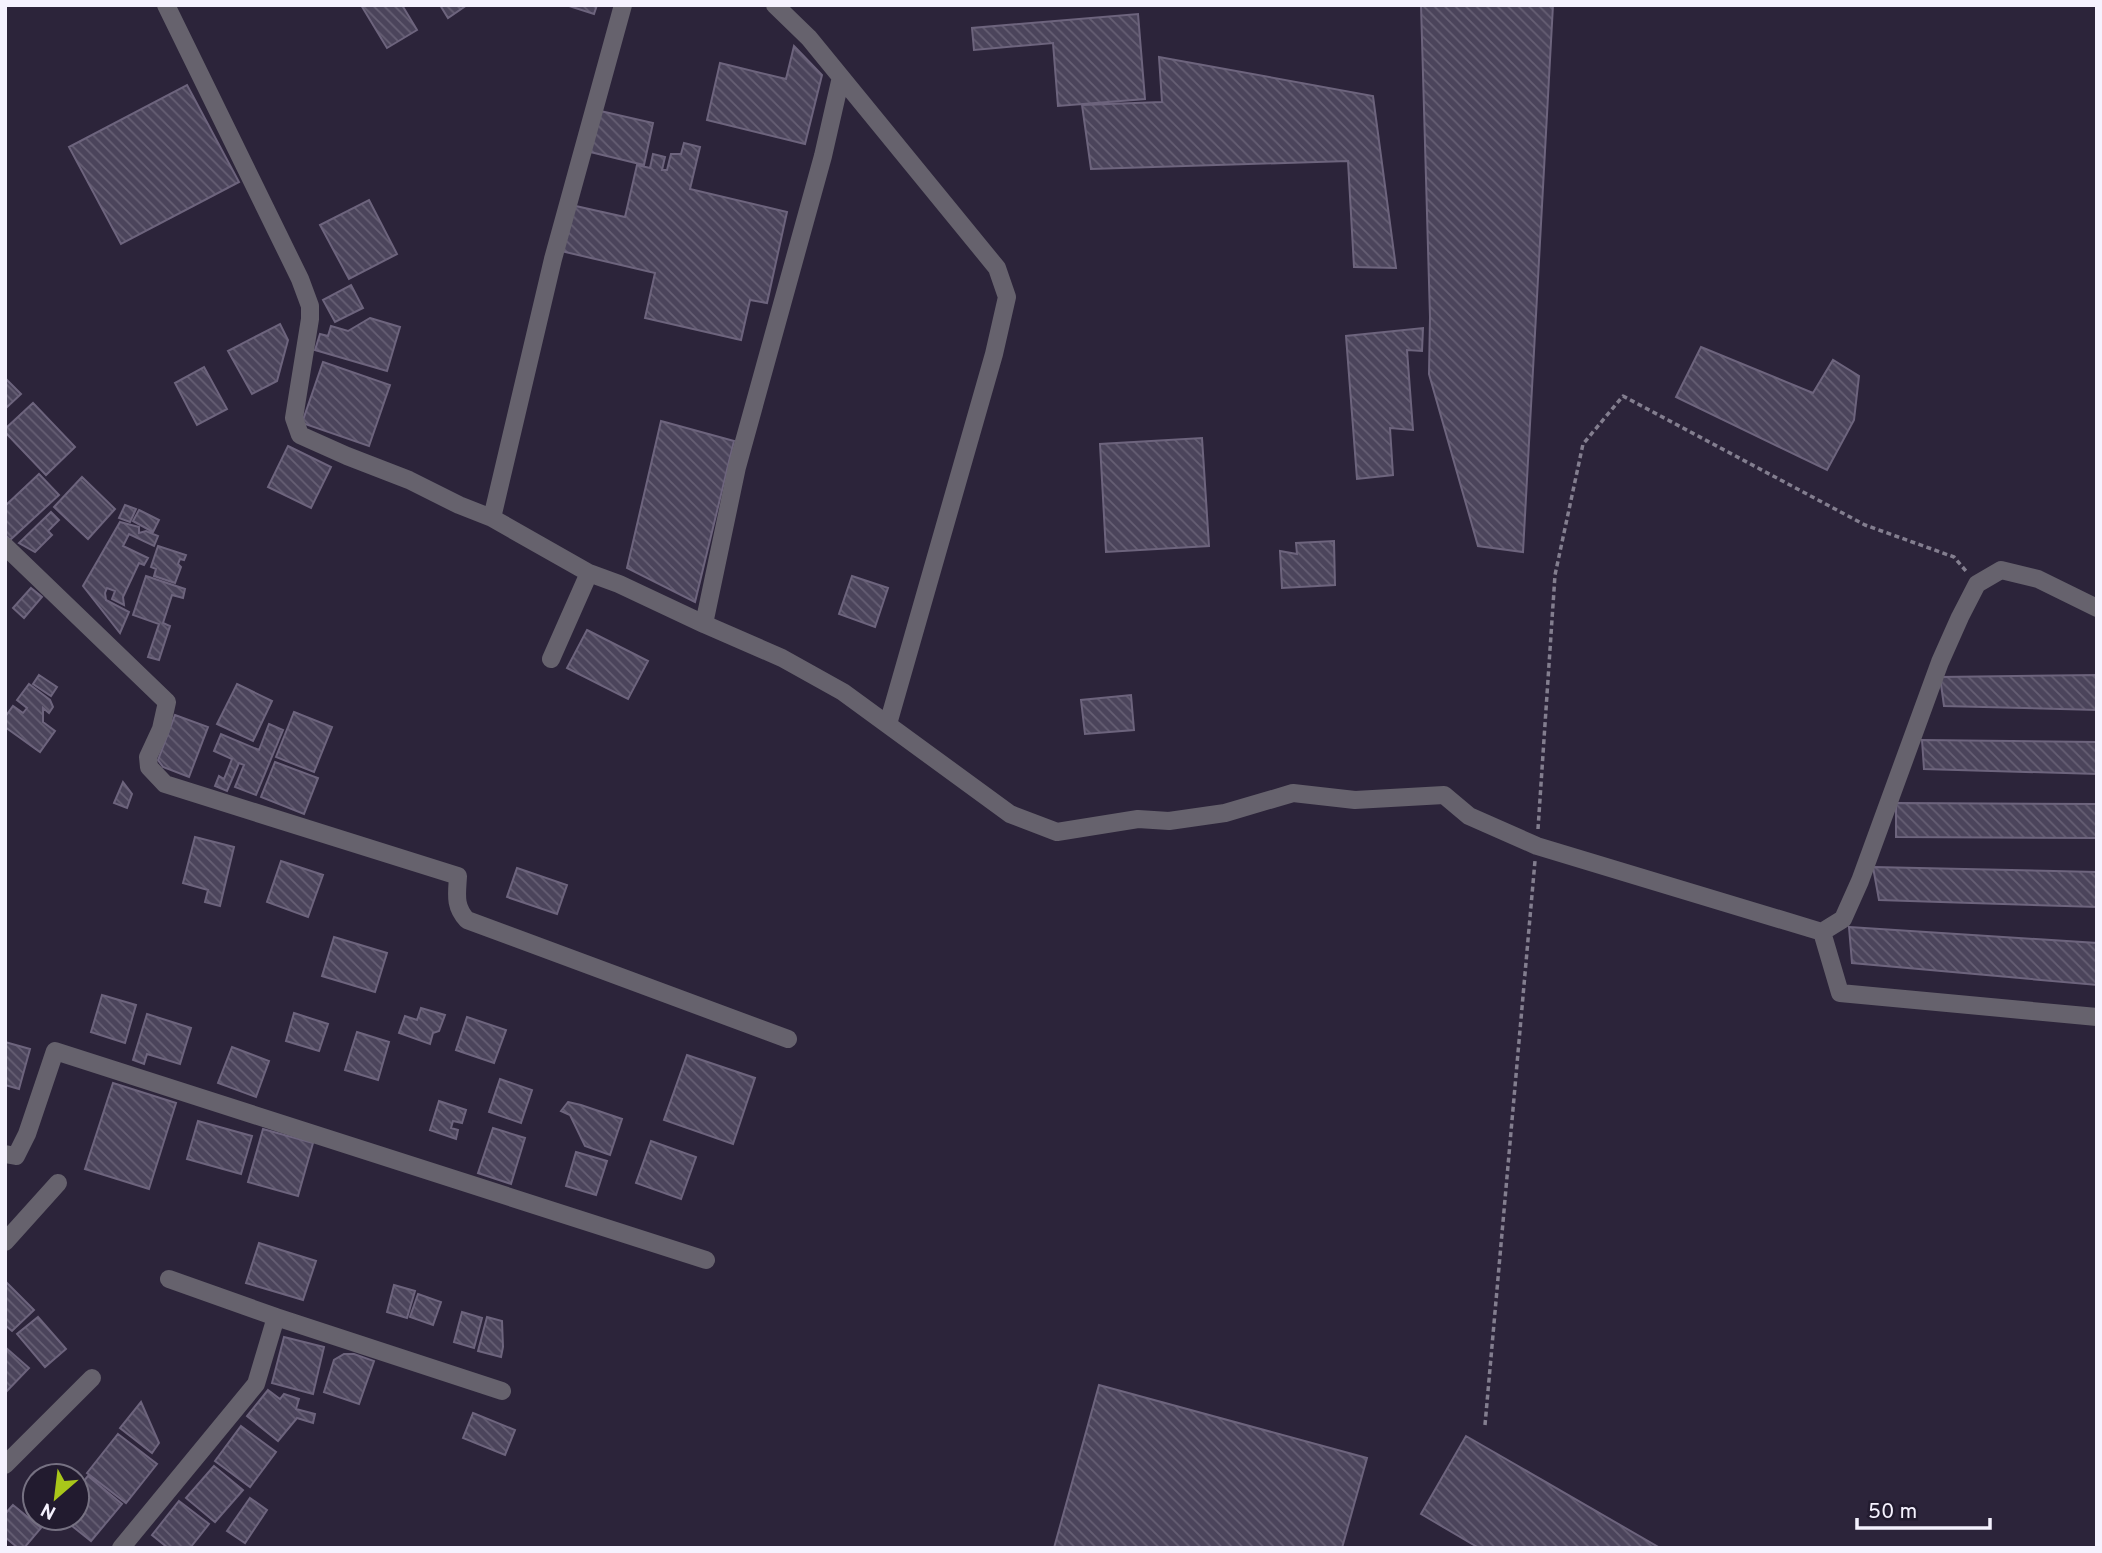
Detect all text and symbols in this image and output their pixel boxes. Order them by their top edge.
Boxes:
north arrow [21,1462,91,1532]
scale bar [1857,1486,1990,1530]
text: N [37,1496,61,1524]
text: 50 m [1868,1499,1917,1526]

